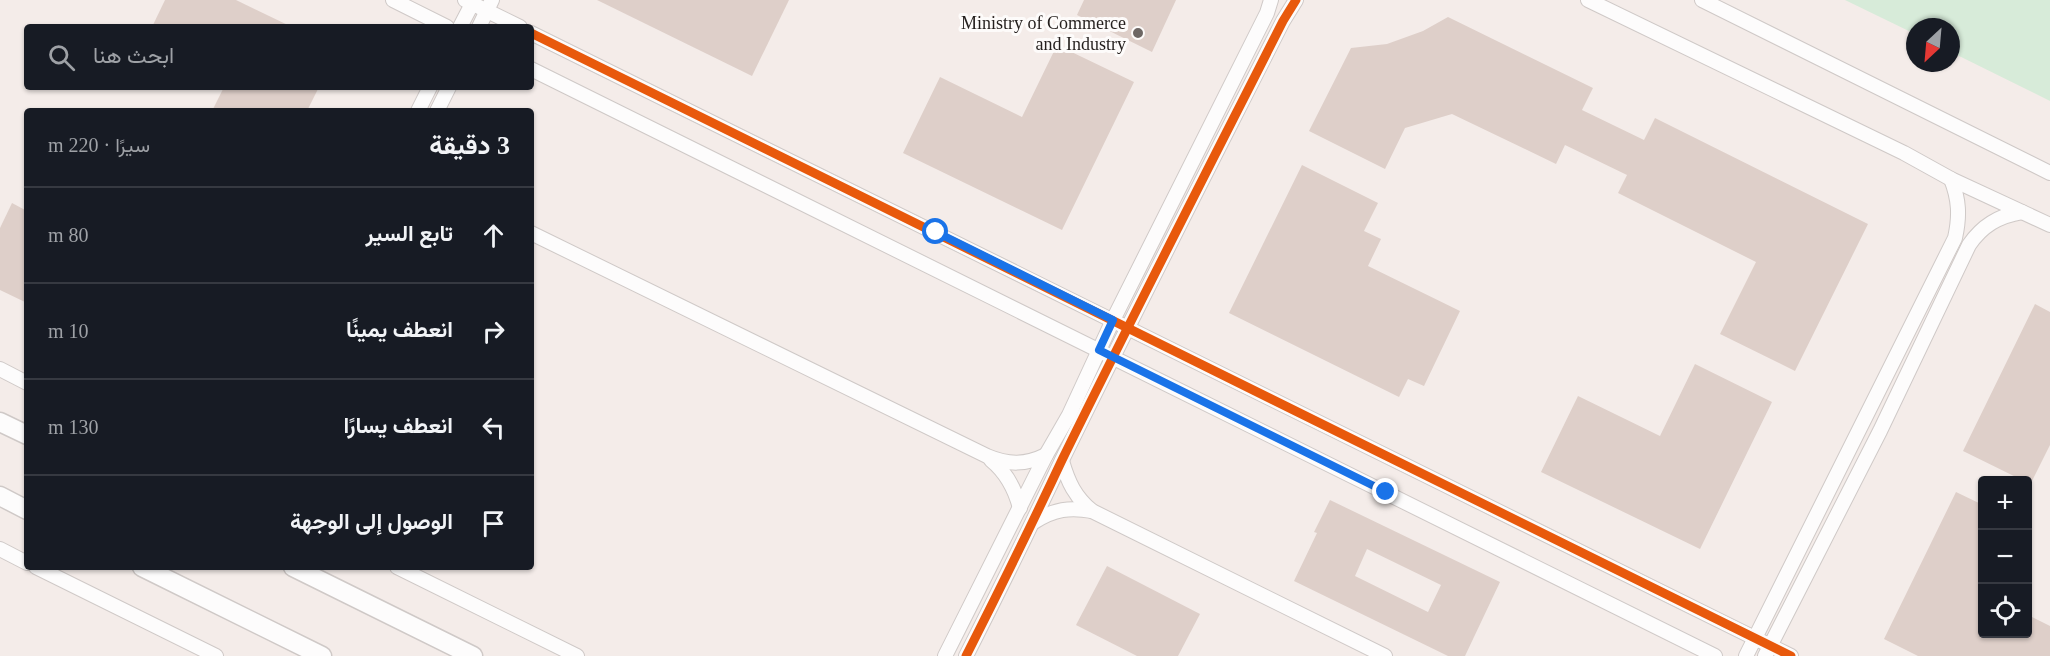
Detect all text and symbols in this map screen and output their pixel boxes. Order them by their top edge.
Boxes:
place label: Ministry of Commerce and Industry [961,13,1126,54]
north arrow [1906,18,1960,72]
search box [24,24,534,90]
marker: Ministry of Commerce and Industry [1131,26,1145,40]
icon: search [45,41,78,74]
text: ابحث هنا [93,43,174,68]
text: 3 دقيقة [429,131,510,160]
text: سيرًا · 220 m [48,134,150,156]
route start [922,218,948,244]
icon: ahead [477,219,510,252]
text: تابع السير [365,221,453,246]
text: 80 m [48,224,89,246]
icon: right [477,315,510,348]
text: انعطف يمينًا [346,317,453,342]
text: 10 m [48,320,89,342]
icon: left [477,411,510,444]
text: انعطف يسارًا [343,413,453,438]
text: 130 m [48,416,99,438]
map controls [1978,476,2032,638]
button: + [1978,476,2032,530]
route end [1372,478,1398,504]
icon: arrive [477,507,510,540]
text: الوصول إلى الوجهة [290,509,453,534]
button: − [1978,530,2032,584]
button: locate [1978,584,2032,638]

